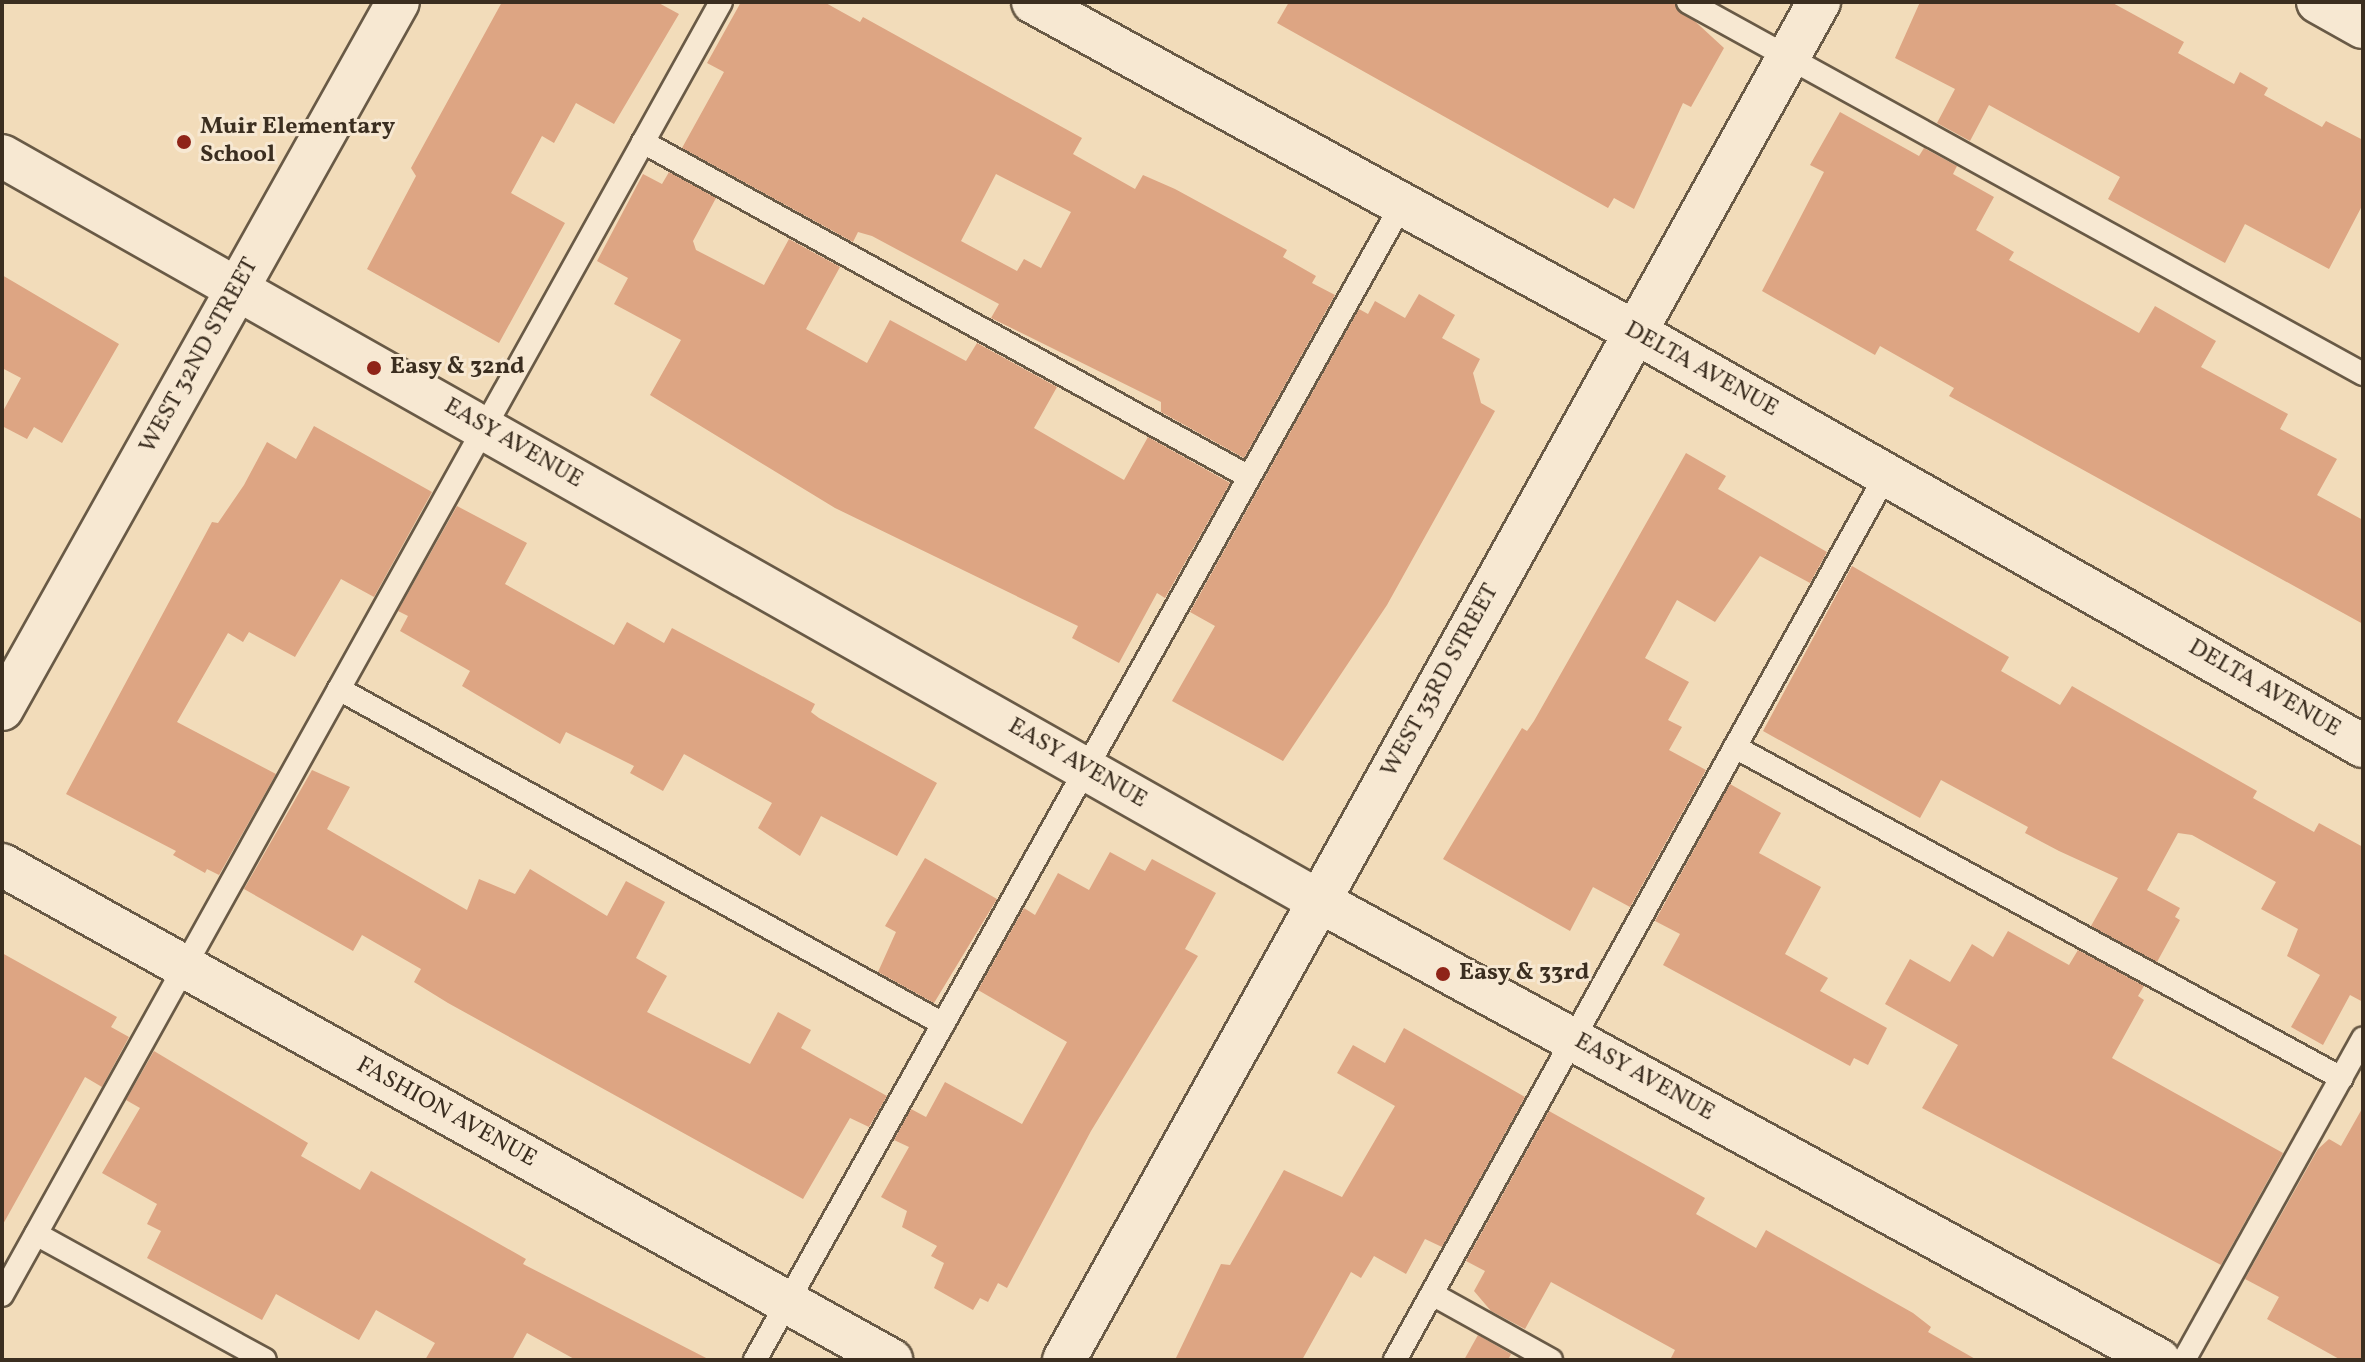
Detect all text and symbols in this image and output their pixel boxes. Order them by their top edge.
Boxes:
place label: Muir Elementary School [200,114,395,170]
marker: Muir Elementary School [175,133,193,151]
street label: WEST 32ND STREET [134,253,266,459]
street label: DELTA AVENUE [1619,316,1783,424]
place label: Easy & 32nd [390,354,525,382]
marker: Easy & 32nd [365,359,383,377]
street label: EASY AVENUE [438,392,588,496]
street label: WEST 33RD STREET [1376,579,1506,783]
street label: DELTA AVENUE [2183,634,2345,744]
street label: EASY AVENUE [1002,712,1152,816]
place label: Easy & 33rd [1459,960,1590,988]
marker: Easy & 33rd [1434,965,1452,983]
street label: EASY AVENUE [1569,1027,1719,1129]
street label: FASHION AVENUE [351,1052,541,1174]

